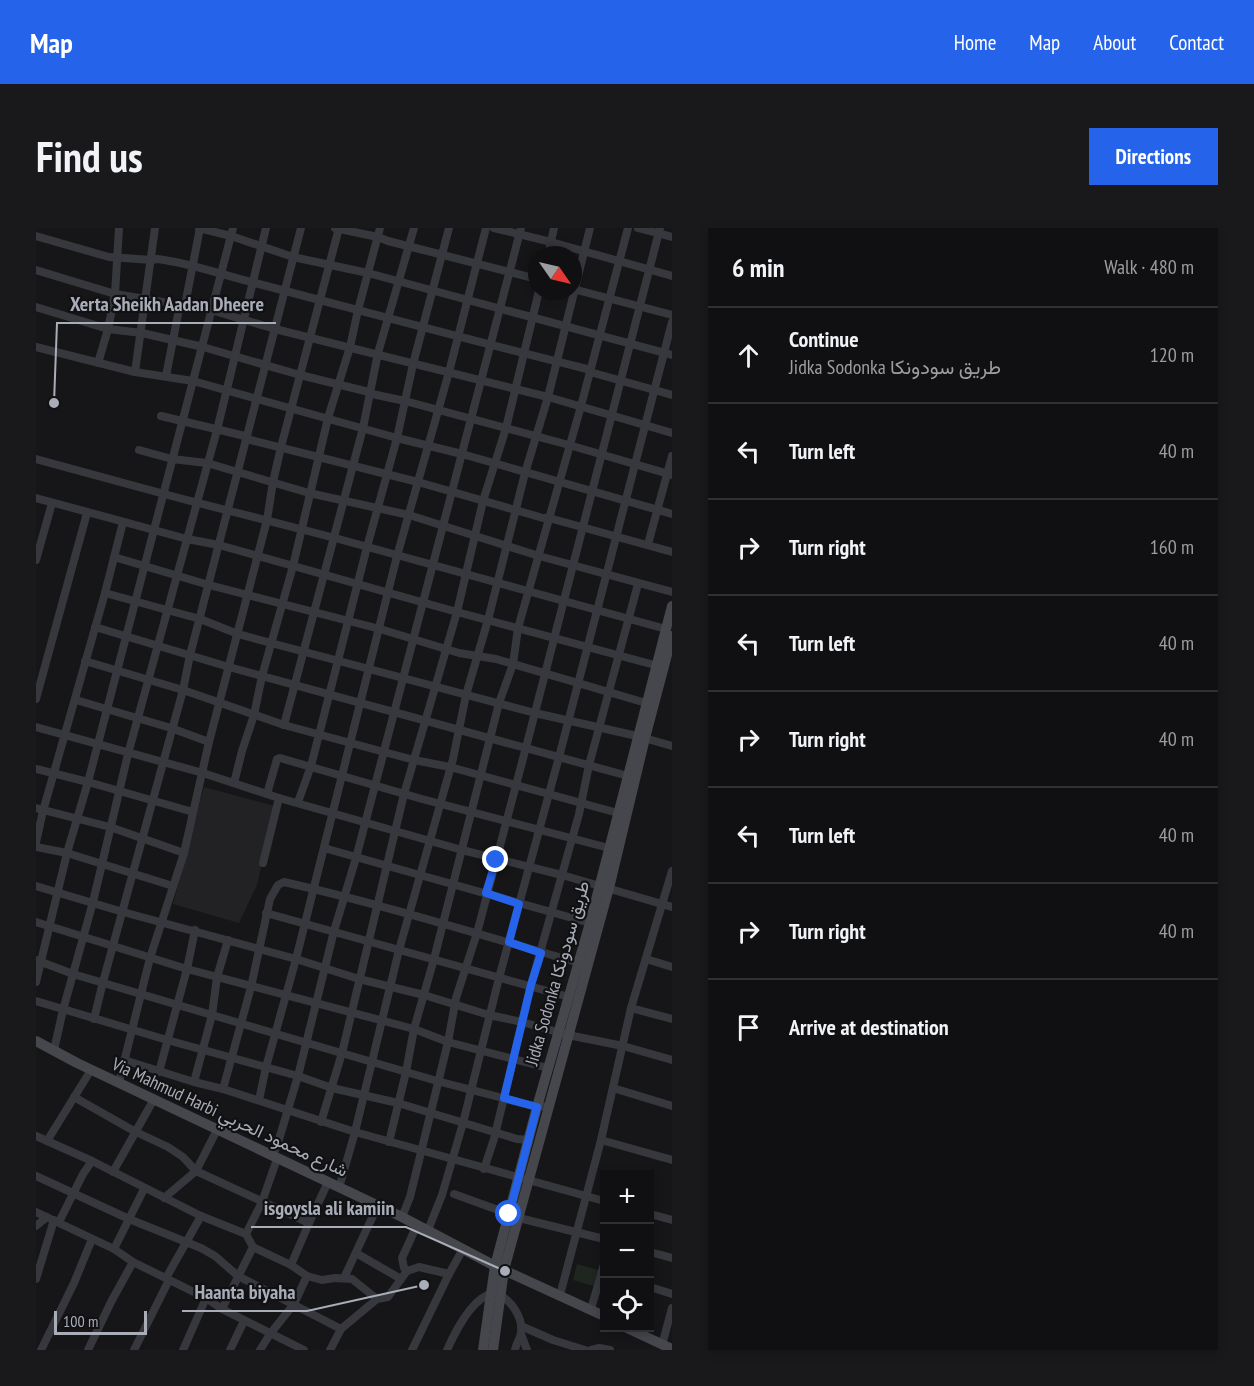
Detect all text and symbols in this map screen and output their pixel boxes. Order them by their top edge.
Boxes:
text: Map [30,24,73,61]
text: Home [954,29,996,56]
text: Map [1029,29,1060,56]
text: About [1093,29,1136,56]
text: Contact [1169,29,1224,56]
button: Directions [1089,128,1218,185]
text: Find us [36,129,143,184]
north arrow [528,246,582,300]
text: 6 min [732,251,785,284]
text: Walk · 480 m [1104,254,1194,280]
callout: Xerta Sheikh Aadan Dheere [57,285,276,323]
text: Xerta Sheikh Aadan Dheere [70,291,264,317]
text: Continue [789,325,859,353]
icon: ahead [732,339,765,372]
text: 120 m [1150,342,1194,368]
text: Jidka Sodonka طريق سودونكا [789,354,1001,380]
icon: left [732,435,765,468]
text: Turn left [789,437,855,465]
text: 40 m [1159,438,1194,464]
icon: right [732,531,765,564]
text: Turn right [789,533,866,561]
text: 160 m [1150,534,1194,560]
icon: left [732,627,765,660]
text: Turn left [789,629,855,657]
text: 40 m [1159,630,1194,656]
icon: right [732,723,765,756]
text: Turn right [789,725,866,753]
text: 40 m [1159,726,1194,752]
icon: left [732,819,765,852]
text: Turn left [789,821,855,849]
text: 40 m [1159,822,1194,848]
route end [482,846,508,872]
street label: Jidka Sodonka طريق سودونكا [519,878,594,1069]
icon: right [732,915,765,948]
text: Turn right [789,917,866,945]
text: 40 m [1159,918,1194,944]
icon: arrive [732,1011,765,1044]
text: Arrive at destination [789,1013,949,1041]
street label: Via Mahmud Harbi شارع محمود الحربي [106,1052,352,1186]
map controls [600,1170,654,1332]
button: + [600,1170,654,1224]
callout: isgoysla ali kamiin [251,1189,406,1227]
text: isgoysla ali kamiin [264,1195,394,1221]
route start [495,1200,521,1226]
button: − [600,1224,654,1278]
callout: Haanta biyaha [182,1273,307,1311]
button: locate [600,1278,654,1332]
text: Haanta biyaha [194,1279,296,1305]
scale bar [54,1308,147,1336]
text: 100 m [63,1311,98,1331]

